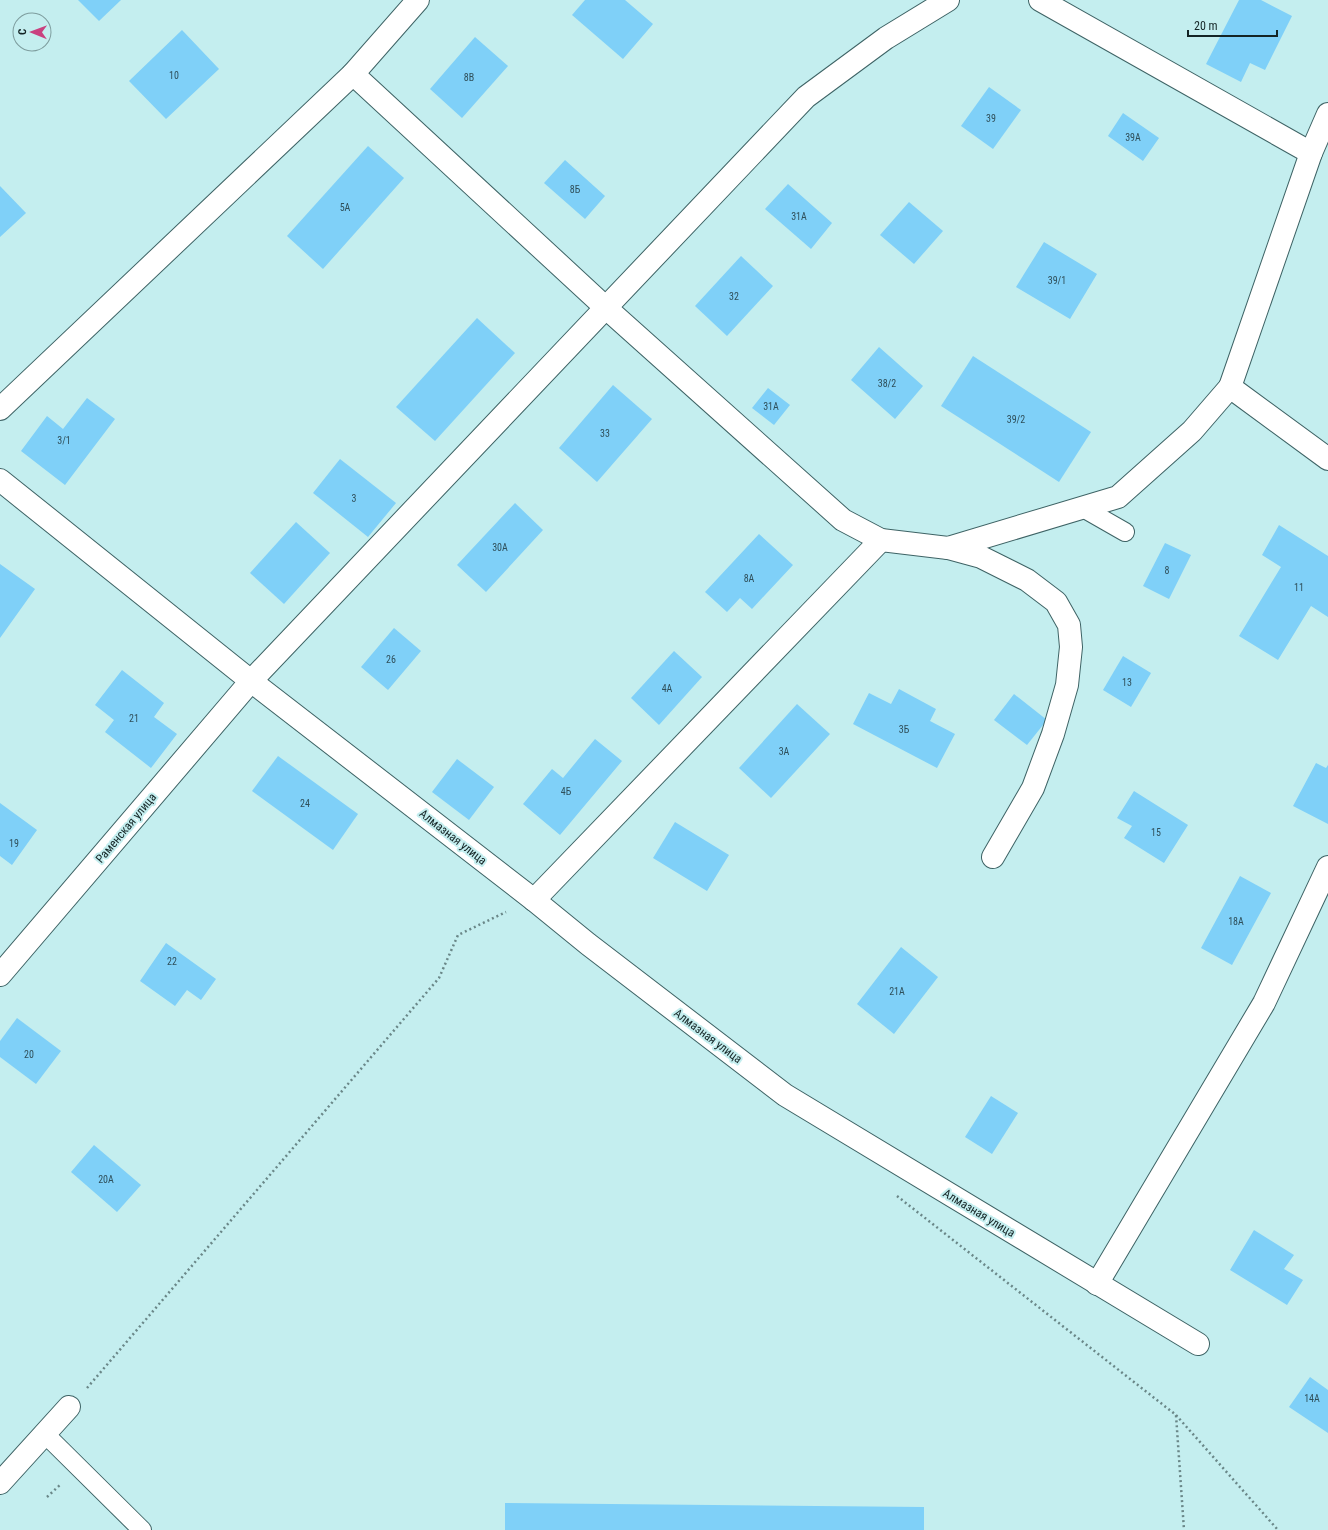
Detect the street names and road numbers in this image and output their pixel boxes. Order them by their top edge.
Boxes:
street label: Раменская улица [93,790,159,866]
street label: Алмазная улица [417,806,490,868]
street label: Алмазная улица [671,1006,745,1066]
street label: Алмазная улица [940,1186,1018,1240]

